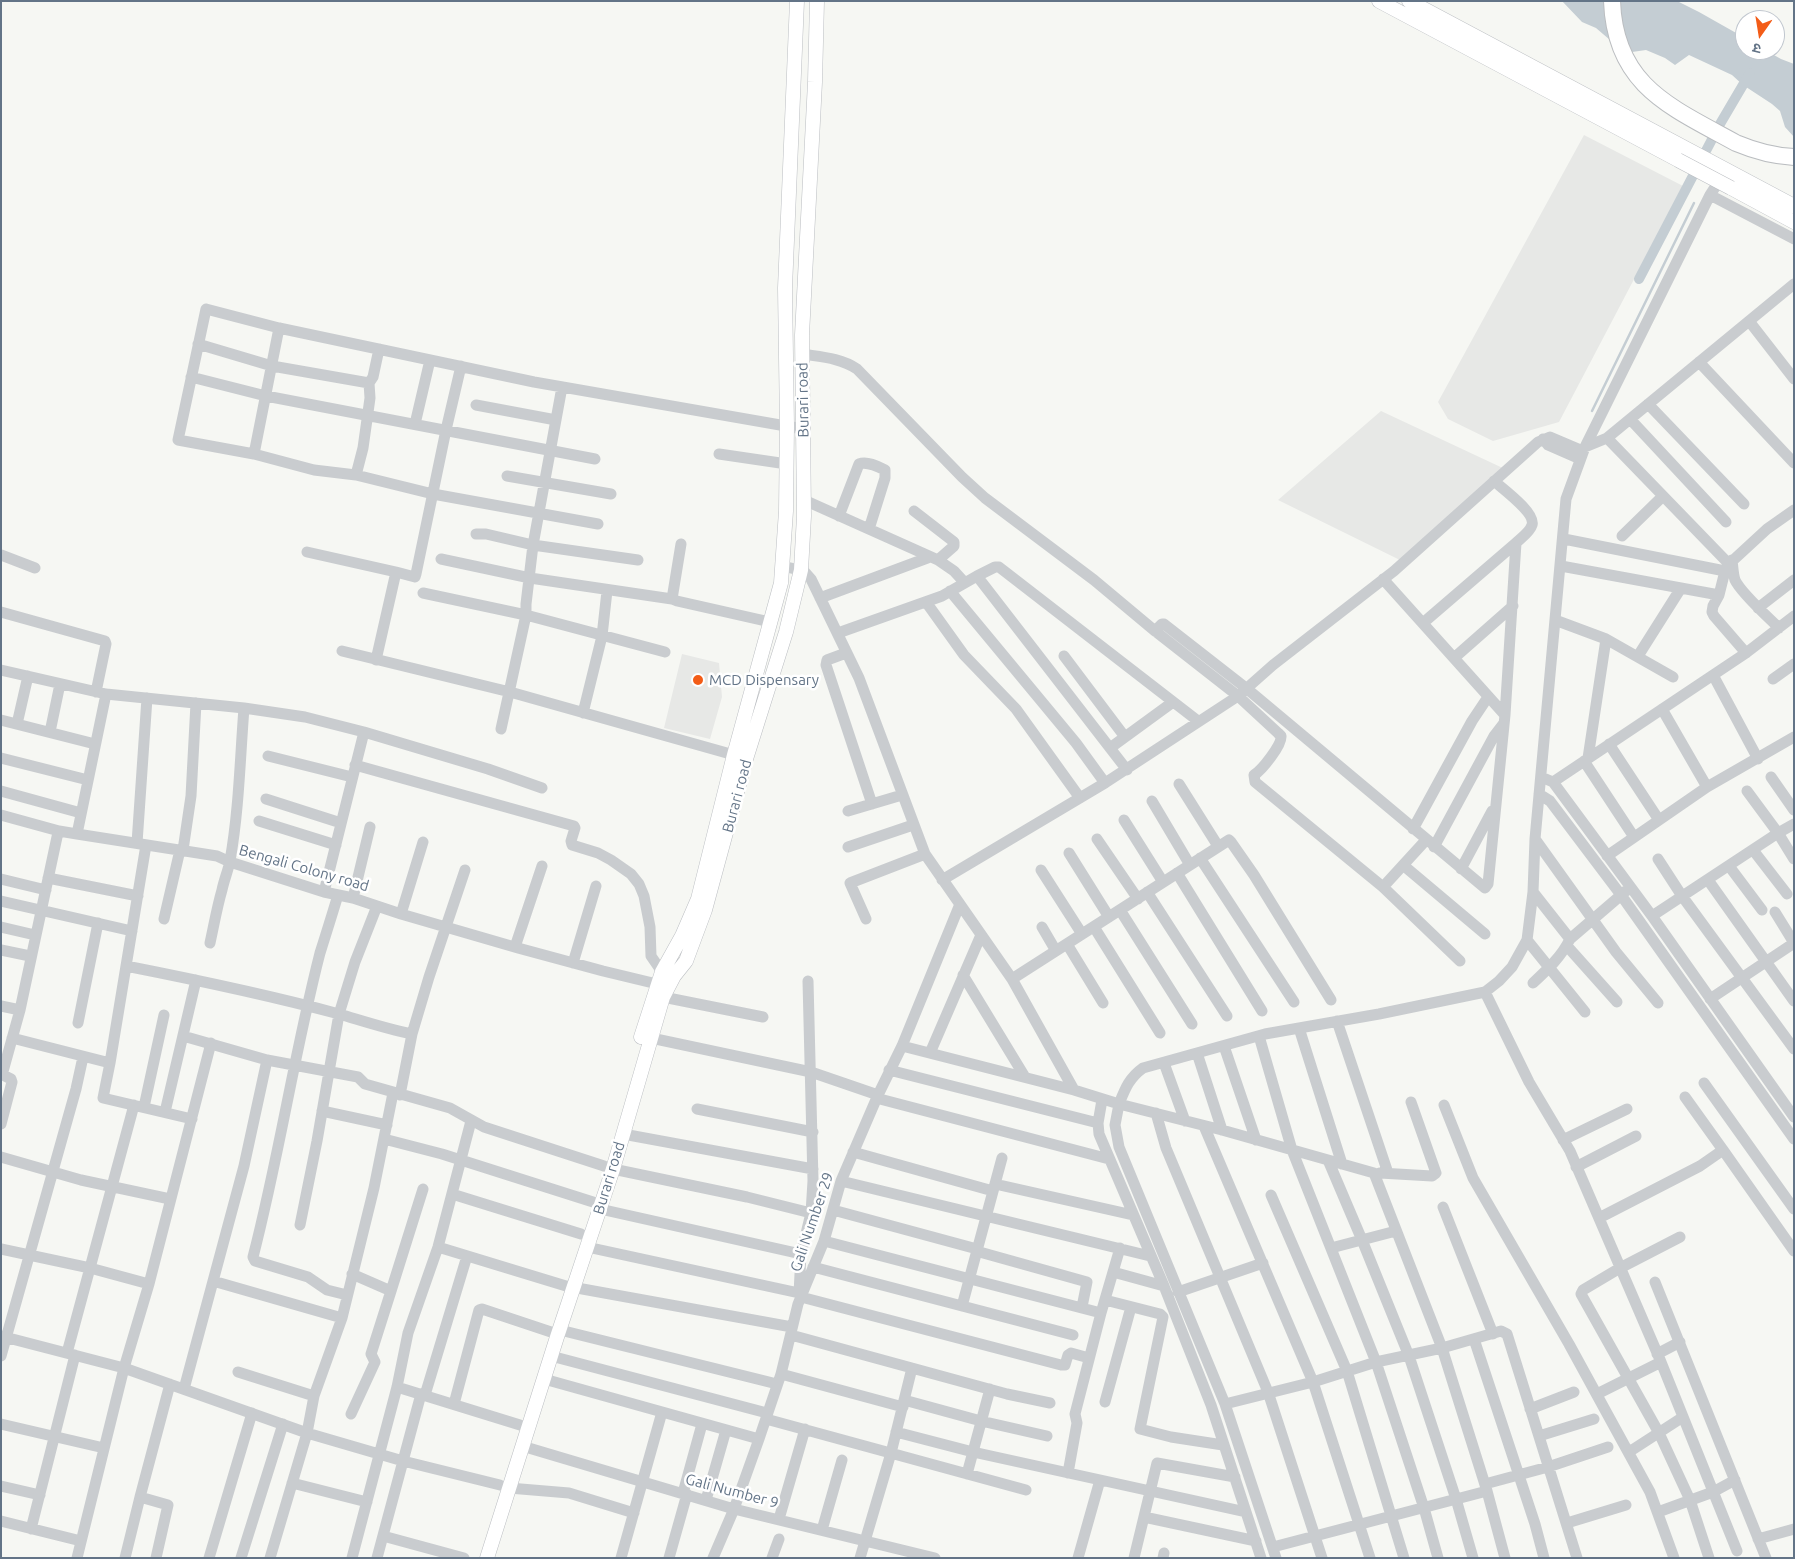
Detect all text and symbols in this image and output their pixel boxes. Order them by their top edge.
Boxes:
north arrow [1735,10,1785,60]
text: उ [1751,40,1763,57]
street label: Burari road [793,362,813,438]
place label: MCD Dispensary [709,671,819,689]
marker: MCD Dispensary [691,673,705,687]
street label: Burari road [719,757,755,835]
street label: Bengali Colony road [237,841,371,895]
street label: Burari road [589,1139,629,1217]
street label: Gali Number 29 [787,1170,837,1274]
street label: Gali Number 9 [684,1470,780,1512]

